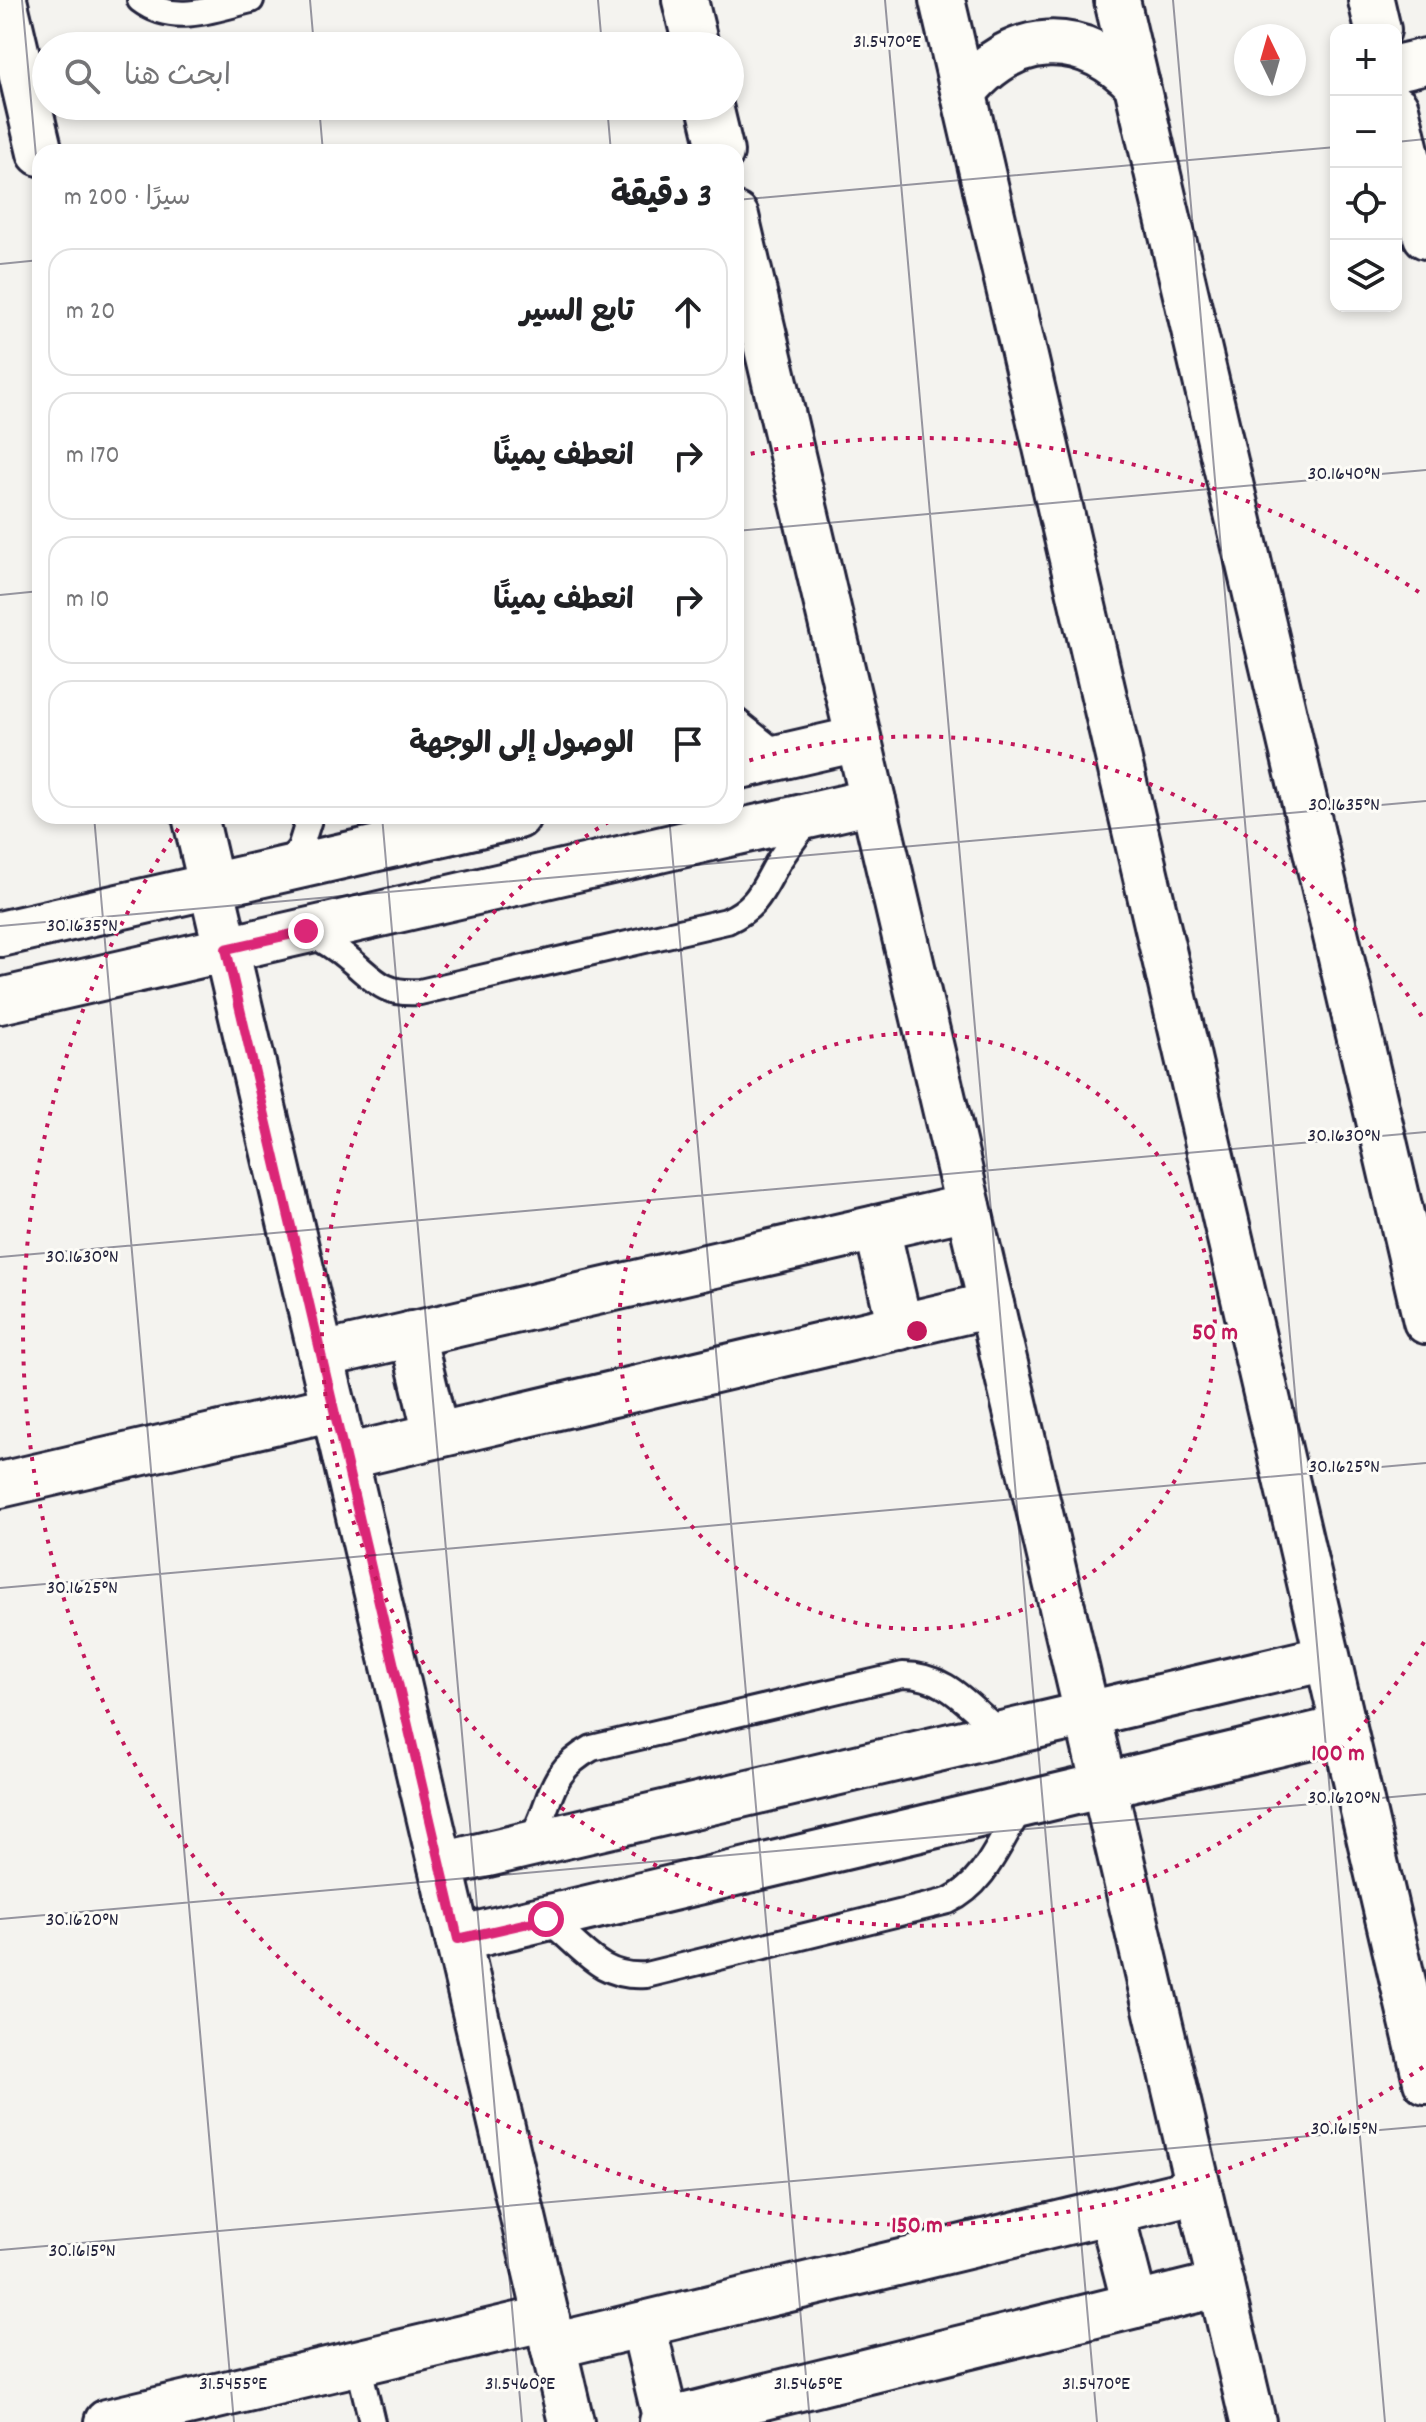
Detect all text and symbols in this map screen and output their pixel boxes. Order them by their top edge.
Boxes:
north arrow [1234,24,1306,96]
map controls [1330,24,1402,312]
button: + [1330,24,1402,96]
text: 31.5470°E [853,29,921,57]
search box [32,32,744,120]
icon: search [60,54,104,98]
text: ابحث هنا [124,57,231,100]
button: − [1330,96,1402,168]
button: locate [1330,168,1402,240]
text: 3 دقيقة [611,174,712,223]
text: سيرًا · 200 m [64,180,191,217]
button: layers [1330,240,1402,312]
icon: ahead [666,290,710,334]
text: تابع السير [520,293,634,336]
text: 20 m [66,294,115,331]
icon: right [666,434,710,478]
text: انعطف يمينًا [493,437,634,480]
text: 170 m [66,438,120,475]
text: 30.1640°N [1308,461,1380,489]
icon: right [666,578,710,622]
text: انعطف يمينًا [493,581,634,624]
text: 10 m [66,582,110,619]
icon: arrive [666,722,710,766]
text: الوصول إلى الوجهة [409,725,634,768]
text: 30.1635°N [1308,792,1380,820]
text: 30.1635°N [46,913,118,941]
route end [288,913,324,949]
text: 30.1630°N [1307,1123,1381,1151]
text: 30.1630°N [45,1244,119,1272]
centre of rings [903,1317,931,1345]
text: 50 m [1192,1317,1238,1351]
text: 30.1625°N [1308,1454,1380,1482]
text: 30.1625°N [46,1575,118,1603]
text: 100 m [1311,1738,1365,1772]
text: 30.1620°N [1307,1785,1381,1813]
route start [528,1901,564,1937]
text: 30.1620°N [45,1907,119,1935]
text: 30.1615°N [1310,2116,1378,2144]
text: 150 m [891,2210,943,2244]
text: 30.1615°N [48,2238,116,2266]
text: 31.5455°E [199,2371,267,2399]
text: 31.5460°E [485,2371,555,2399]
text: 31.5465°E [774,2371,842,2399]
text: 31.5470°E [1062,2371,1130,2399]

